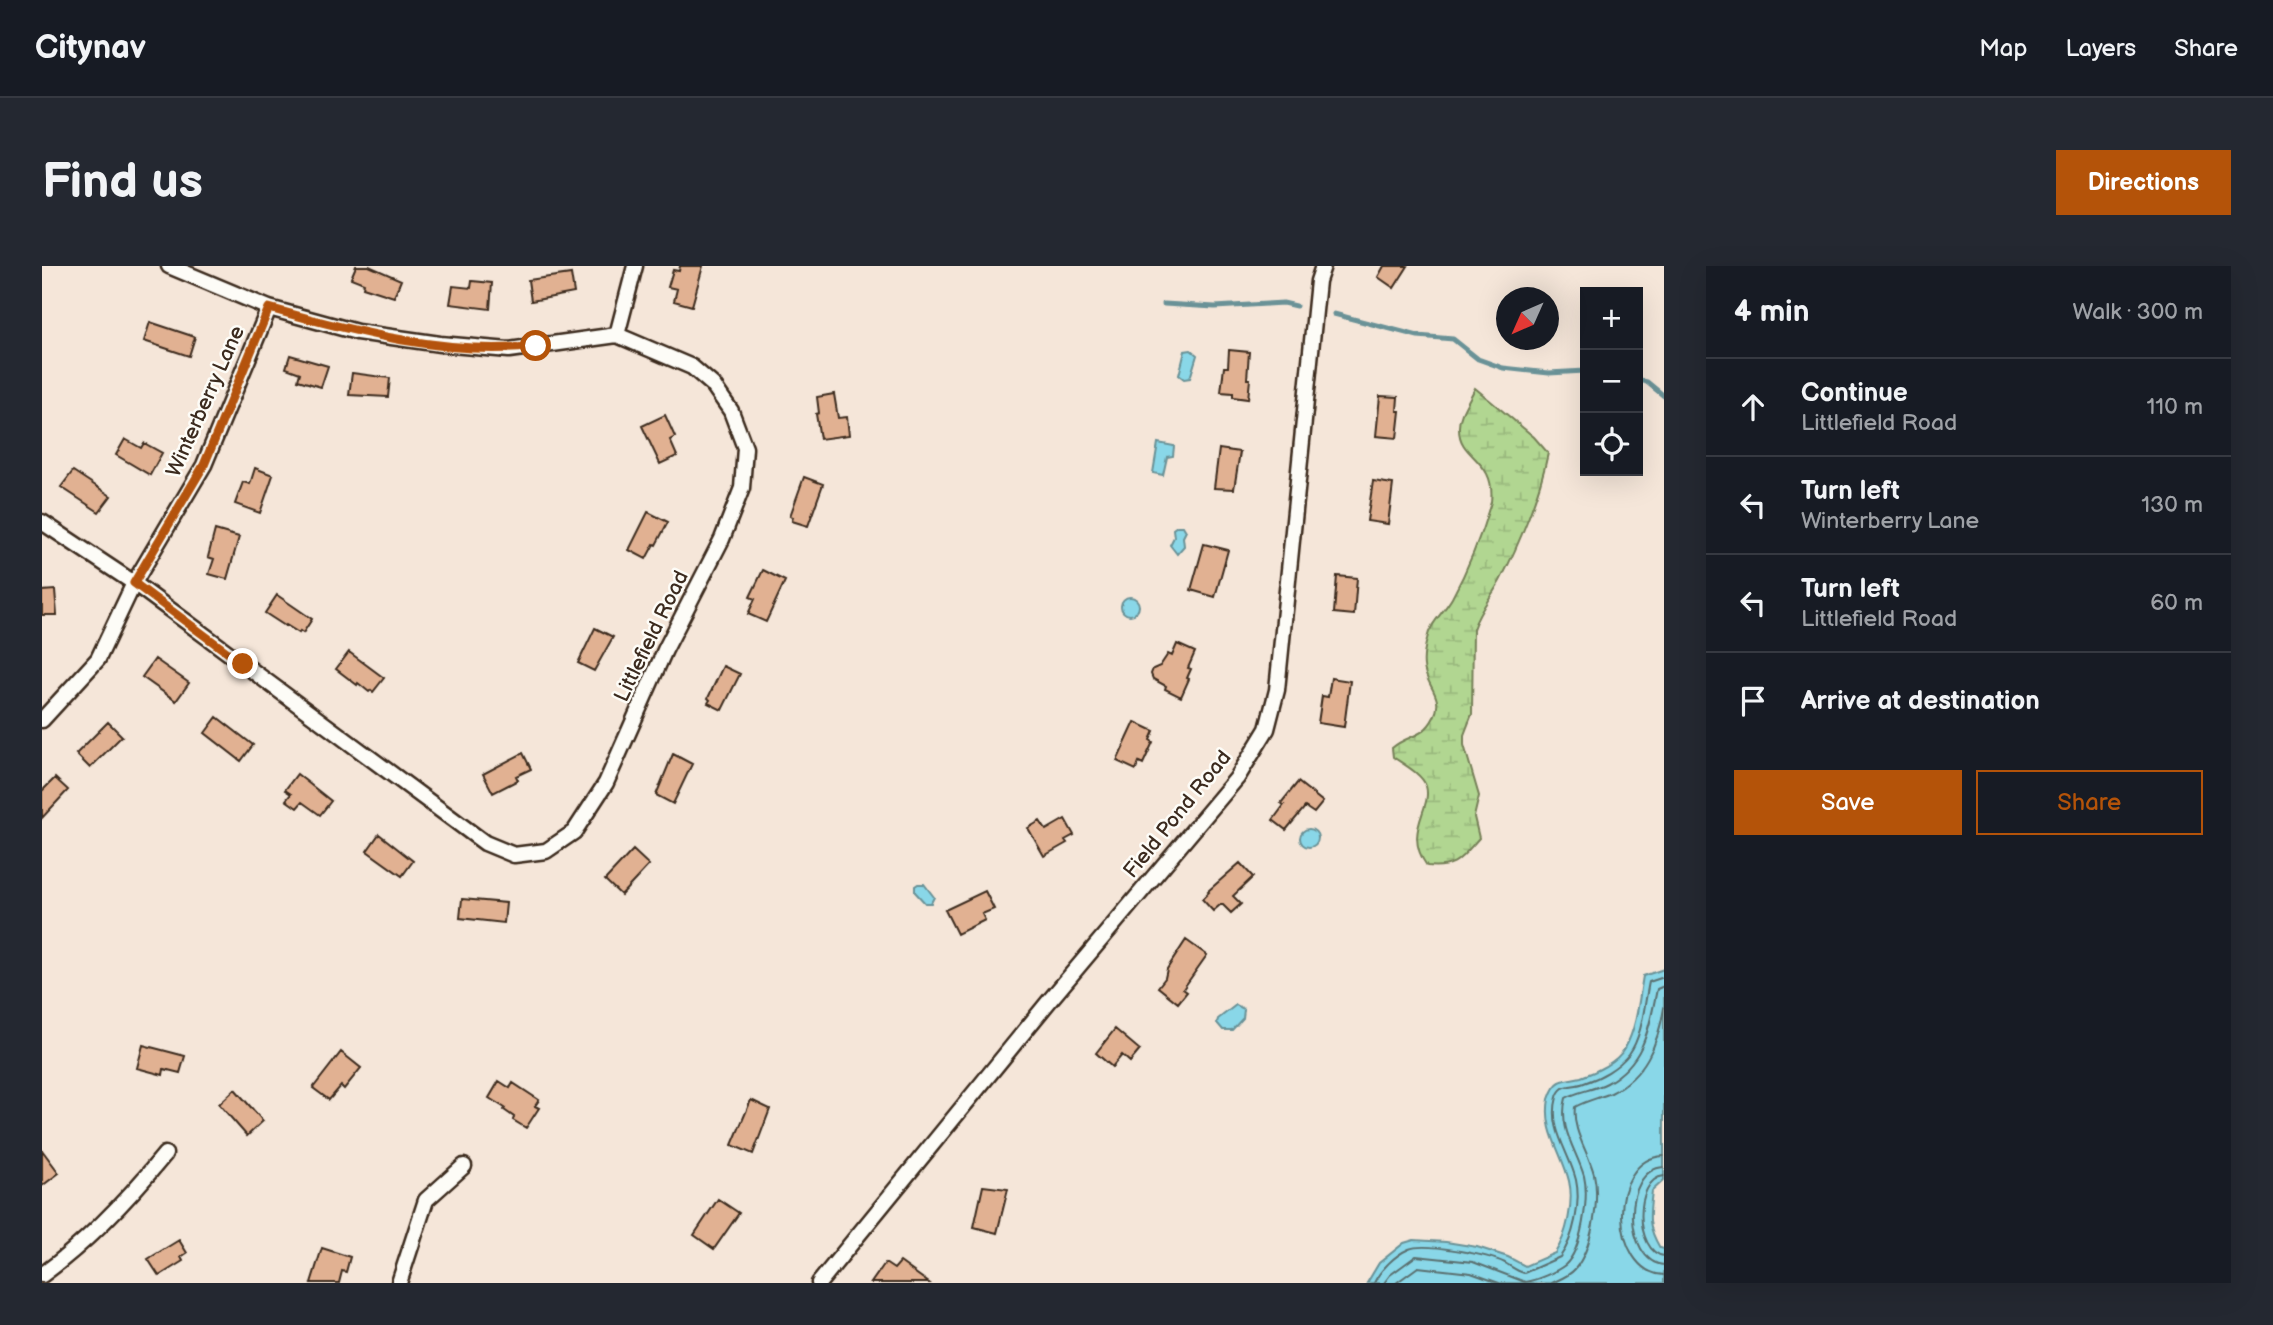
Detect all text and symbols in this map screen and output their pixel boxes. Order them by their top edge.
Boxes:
text: Citynav [35,28,146,68]
text: Map [1979,34,2027,63]
text: Layers [2065,34,2136,63]
text: Share [2174,34,2238,63]
button: Directions [2056,150,2231,215]
text: Find us [42,153,203,212]
north arrow [1496,287,1559,350]
map controls [1580,287,1643,476]
button: + [1580,287,1643,350]
text: 4 min [1734,294,1809,330]
text: Walk · 300 m [2072,298,2203,326]
street label: Winterberry Lane [161,322,250,481]
route start [520,330,551,361]
button: − [1580,350,1643,413]
text: Continue [1801,378,1908,409]
icon: ahead [1734,388,1772,426]
text: 110 m [2146,393,2203,421]
text: Littlefield Road [1801,409,1957,437]
button: locate [1580,413,1643,476]
text: Turn left [1801,476,1900,507]
icon: left [1734,486,1772,524]
text: 130 m [2141,491,2203,519]
text: Winterberry Lane [1801,507,1979,535]
street label: Littlefield Road [609,567,694,706]
text: Turn left [1801,574,1900,605]
icon: left [1734,584,1772,622]
text: 60 m [2150,589,2203,617]
text: Littlefield Road [1801,605,1957,633]
route end [227,648,258,679]
icon: arrive [1734,682,1772,720]
text: Arrive at destination [1801,686,2040,717]
street label: Field Pond Road [1118,746,1236,883]
button: Save [1734,770,1962,835]
button: Share [1976,770,2203,835]

